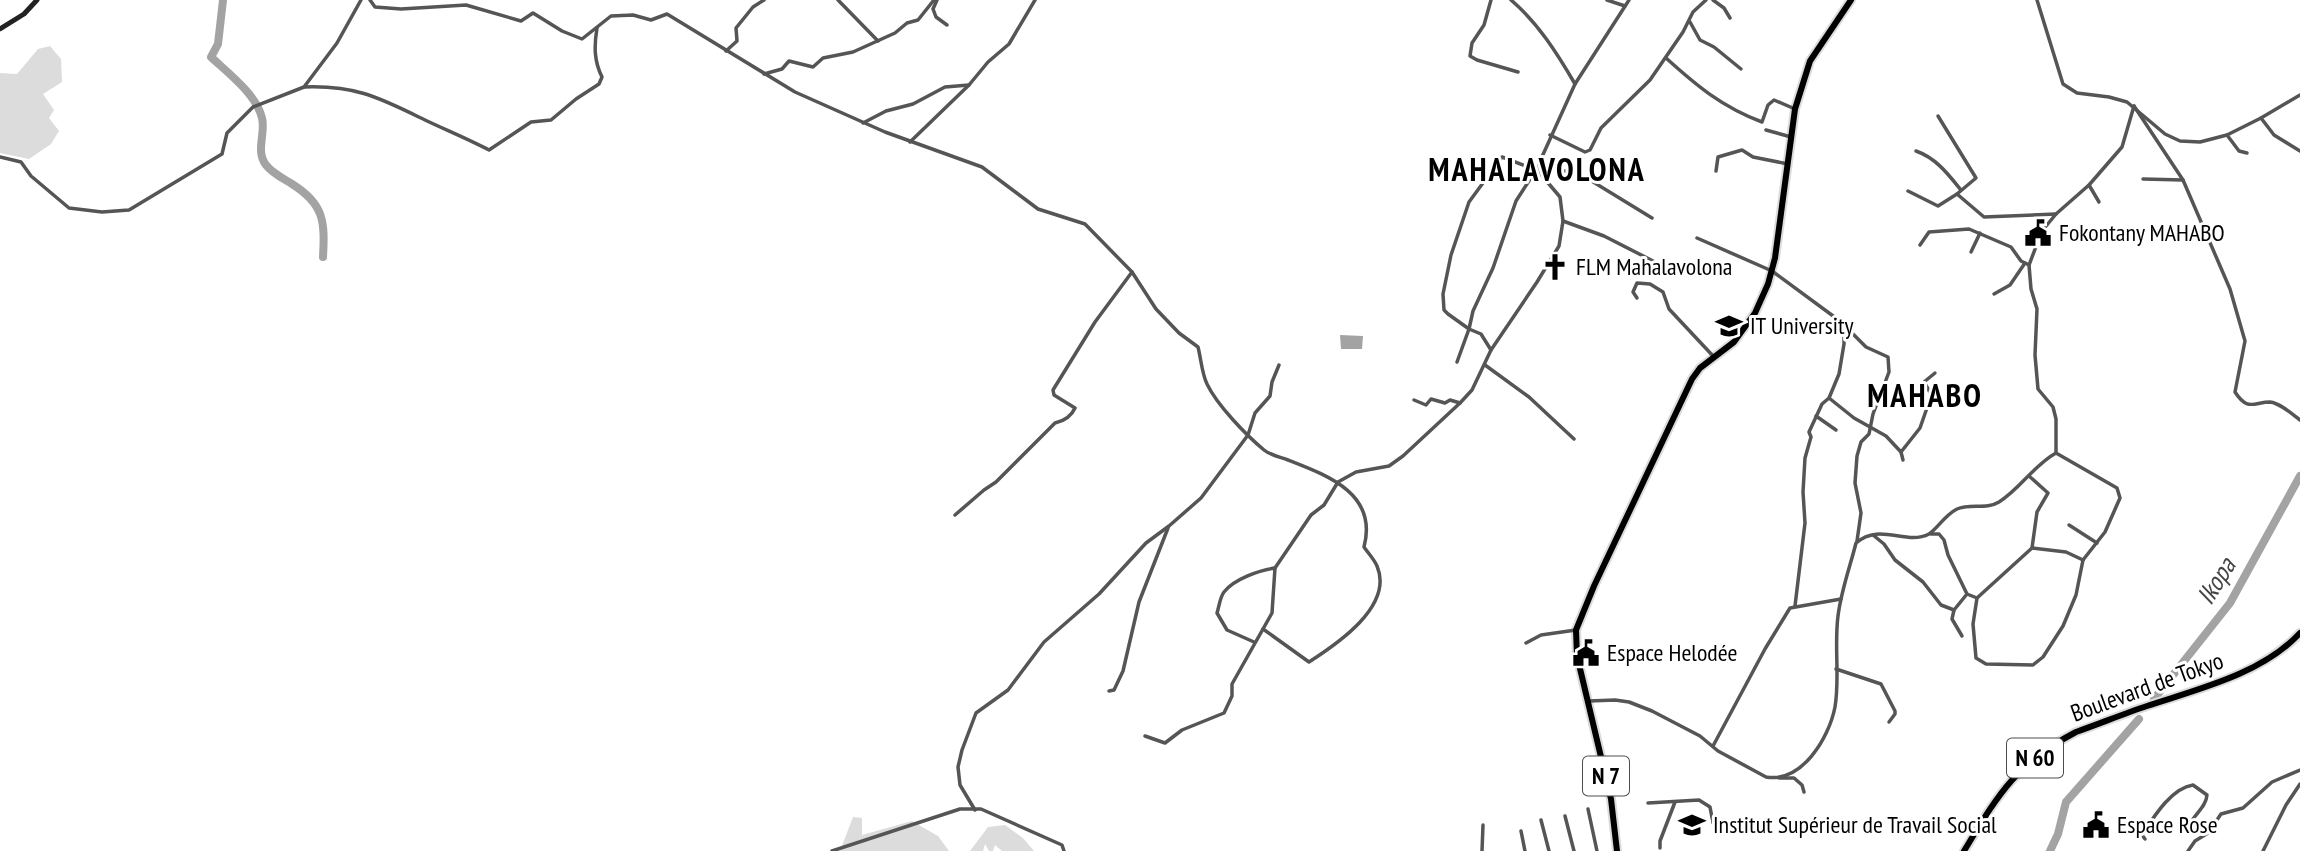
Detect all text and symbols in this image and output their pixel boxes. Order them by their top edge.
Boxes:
district label: MAHALAVOLONA [1428,148,1646,190]
place label: Fokontany MAHABO [2059,217,2225,248]
public building icon: Fokontany MAHABO [2023,218,2053,248]
place label: FLM Mahalavolona [1576,251,1732,282]
church icon: FLM Mahalavolona [1540,252,1570,282]
place label: IT University [1750,310,1854,341]
school or university icon: IT University [1714,311,1744,341]
district label: MAHABO [1867,374,1983,416]
water label: Ikopa [2189,550,2243,610]
place label: Espace Helodée [1607,637,1737,668]
public building icon: Espace Helodée [1571,638,1601,668]
street label: Boulevard de Tokyo [2066,645,2227,728]
road number: N 60 [2007,738,2063,778]
road number: N 7 [1583,756,1629,796]
place label: Institut Supérieur de Travail Social [1713,809,1997,840]
place label: Espace Rose [2117,809,2218,840]
school or university icon: Institut Supérieur de Travail Social [1677,810,1707,840]
public building icon: Espace Rose [2081,810,2111,840]

